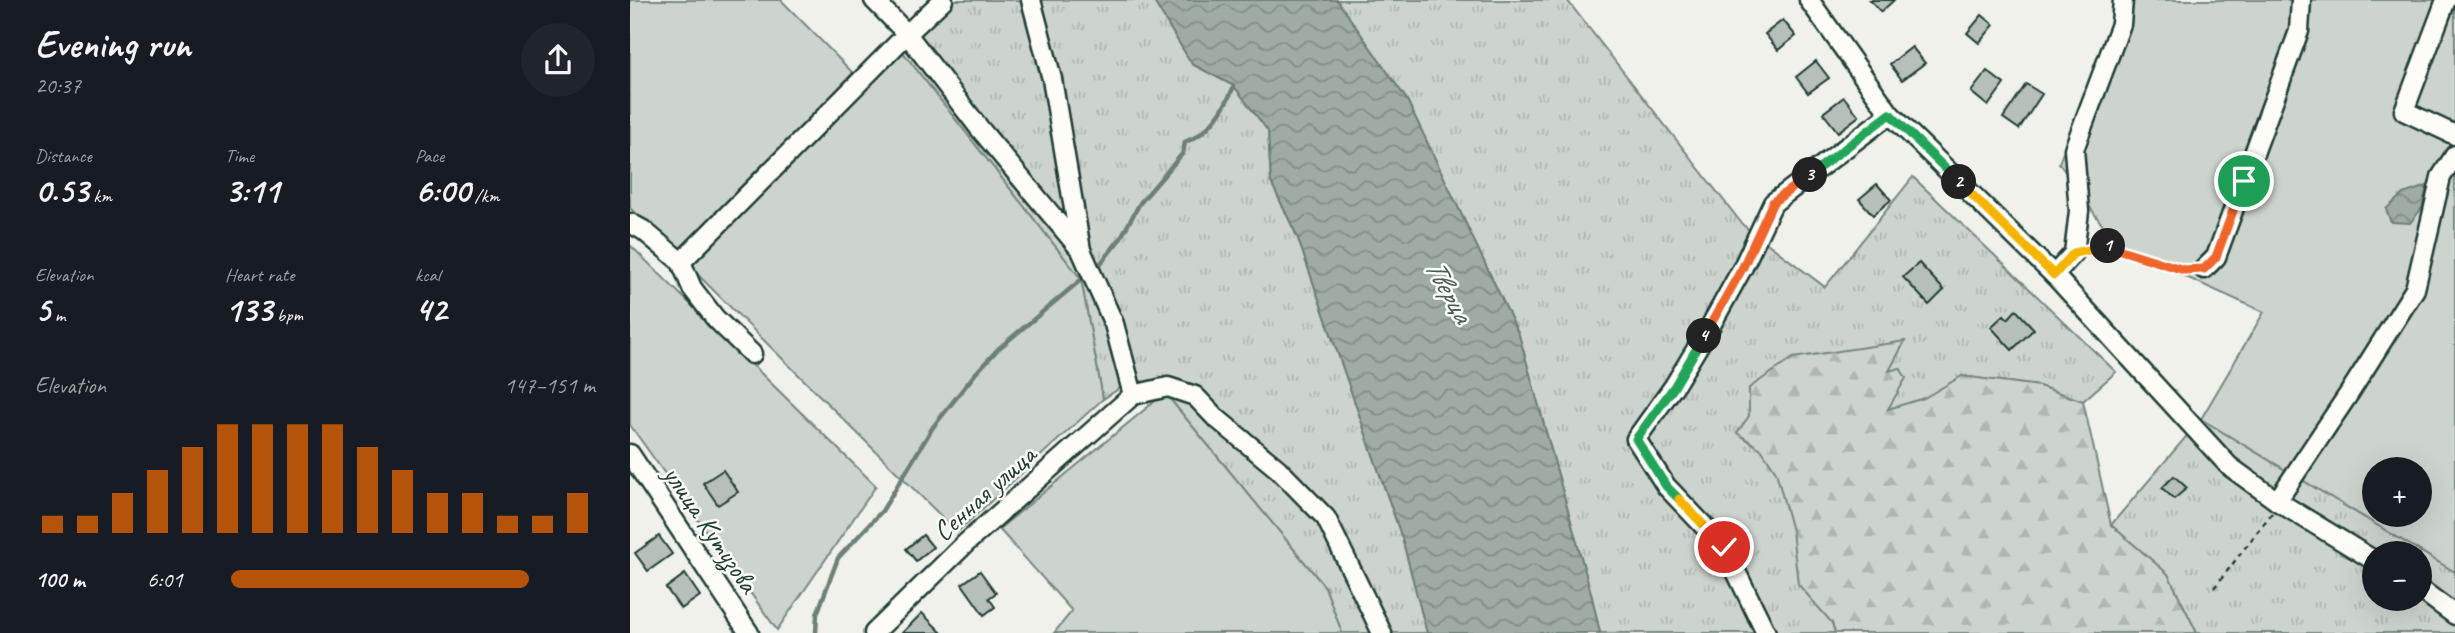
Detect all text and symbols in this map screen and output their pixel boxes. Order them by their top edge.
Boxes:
text: Evening run [35,21,191,68]
button: share [521,23,595,97]
text: 20:37 [35,71,81,100]
text: Distance [35,144,92,168]
text: Time [225,144,254,168]
text: Pace [415,144,444,168]
pin [2214,151,2274,211]
pin: 3 [1792,158,1828,192]
text: 3 [1805,162,1814,186]
icon: arrive [2225,162,2263,200]
pin: 2 [1942,164,1976,200]
text: 0.53 [35,168,89,213]
text: 3:11 [225,168,279,213]
text: 6:00 [415,168,470,213]
text: 2 [1954,169,1963,193]
text: km [89,184,112,208]
text: /km [470,184,499,208]
pin: 1 [2090,229,2126,264]
text: 1 [2103,233,2112,257]
water label: Тверца [1416,251,1483,331]
text: Elevation [35,263,93,287]
text: Heart rate [225,263,294,287]
text: kcal [415,263,440,287]
text: 5 [35,287,50,332]
text: 133 [225,287,272,332]
text: 42 [415,287,447,332]
text: m [50,303,65,327]
text: bpm [272,303,303,327]
pin: 4 [1686,318,1722,354]
text: 4 [1699,323,1708,347]
text: Elevation [35,371,106,400]
text: 147–151 m [504,371,595,400]
street label: Сенная улица [925,436,1045,548]
street label: улица Кутузова [654,457,767,601]
map controls [2362,457,2432,611]
button: + [2362,457,2432,527]
pin [1694,517,1754,577]
icon: check [1705,528,1743,566]
button: − [2362,541,2432,611]
text: 100 m [35,565,85,594]
text: 6:01 [147,565,183,594]

